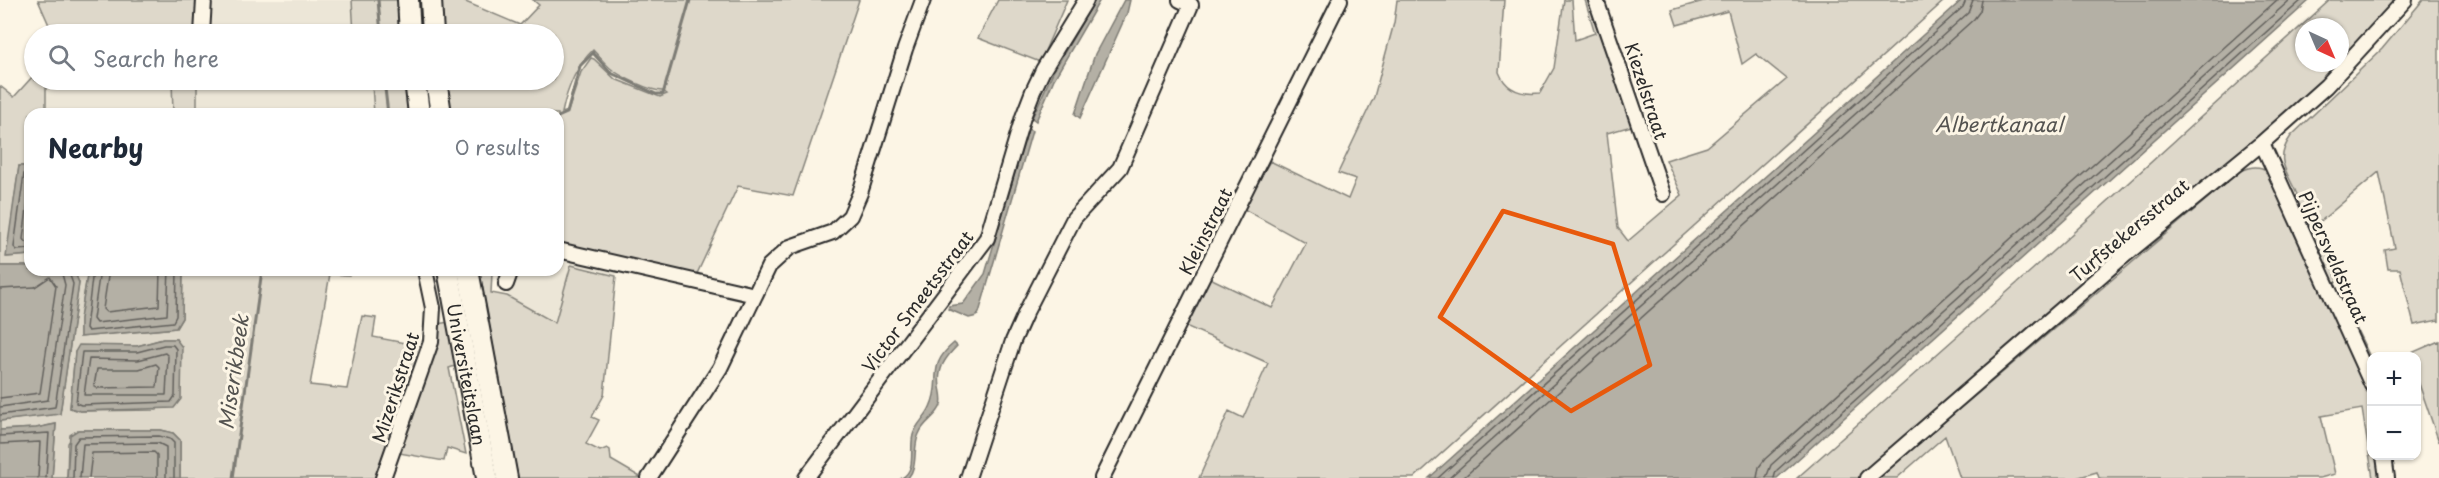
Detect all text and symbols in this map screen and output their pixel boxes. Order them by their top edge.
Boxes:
north arrow [2295,18,2349,72]
search box [24,24,564,90]
street label: Kiezelstraat [1619,39,1675,143]
icon: search [45,41,78,74]
text: Search here [93,41,219,74]
water label: Albertkanaal [1935,109,2066,139]
text: Nearby [48,128,143,167]
text: 0 results [455,132,540,162]
street label: Turfstekersstraat [2063,172,2195,288]
street label: Kleinstraat [1171,183,1239,279]
street label: Pijpersveldstraat [2293,186,2375,328]
street label: Victor Smeetsstraat [855,224,979,378]
street label: Universiteitslaan [441,301,494,447]
water label: Miserikbeek [210,312,256,431]
street label: Mizerikstraat [364,328,426,446]
map controls [2367,352,2421,460]
button: + [2367,352,2421,406]
button: − [2367,406,2421,460]

